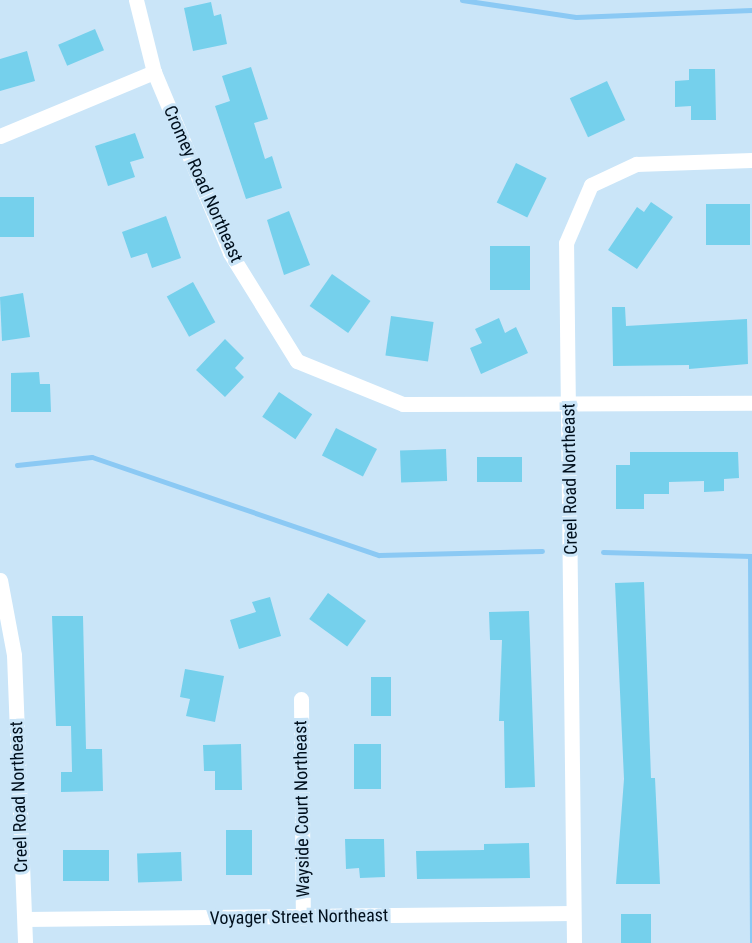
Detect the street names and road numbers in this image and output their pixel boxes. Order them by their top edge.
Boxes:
street label: Cromey Road Northeast [159,102,247,266]
street label: Creel Road Northeast [558,403,582,555]
street label: Wayside Court Northeast [290,720,314,898]
street label: Creel Road Northeast [6,721,32,873]
street label: Voyager Street Northeast [210,905,388,929]

